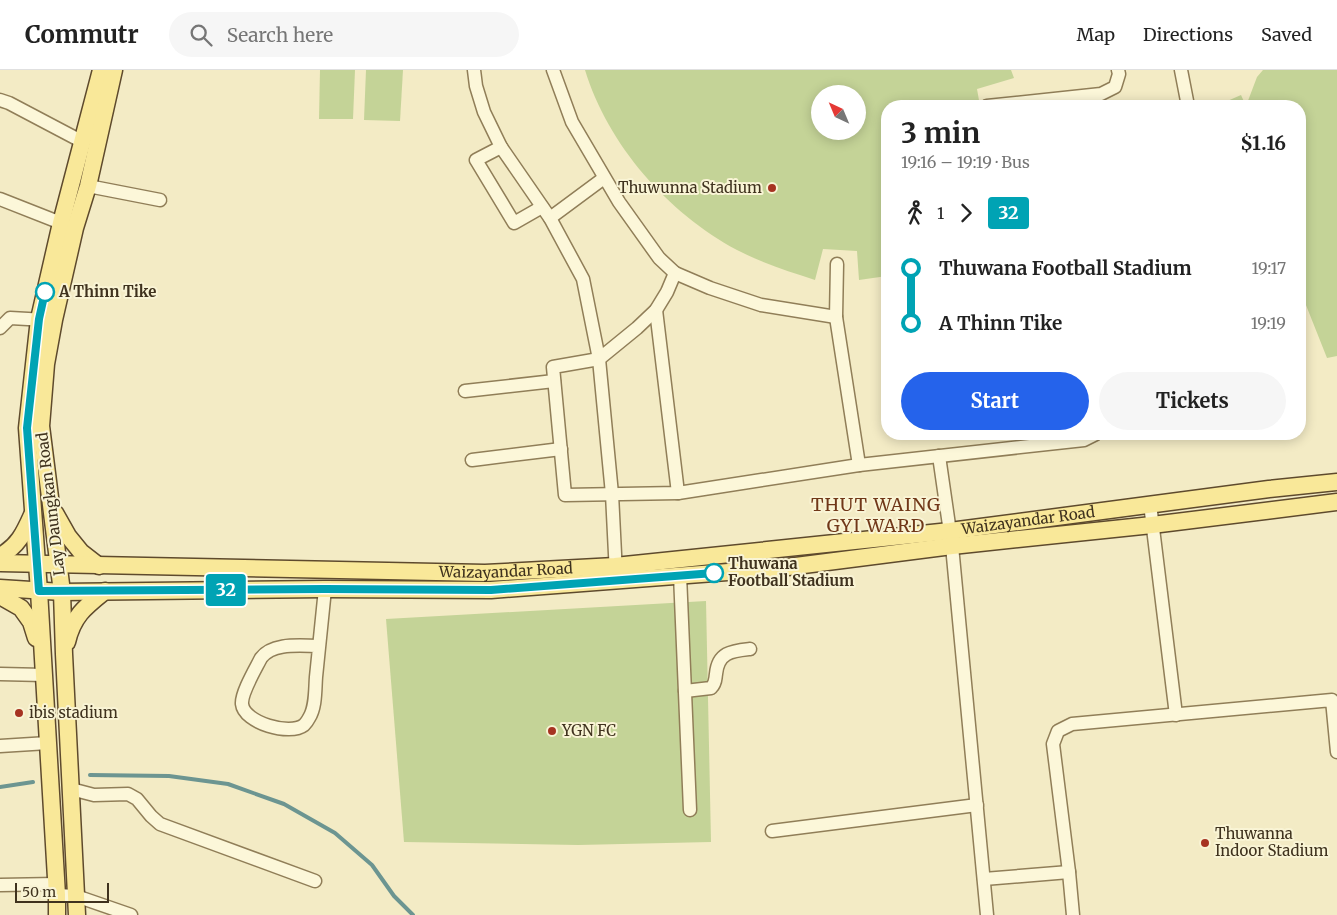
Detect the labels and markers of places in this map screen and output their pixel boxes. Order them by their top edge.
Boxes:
place label: Thuwunna Stadium [618,178,762,197]
marker: Thuwunna Stadium [766,182,778,194]
marker: A Thinn Tike [35,282,55,302]
place label: A Thinn Tike [58,282,156,301]
place label: Thuwana Football Stadium [728,554,854,590]
marker: Thuwana Football Stadium [704,563,724,583]
place label: ibis stadium [29,703,118,722]
marker: ibis stadium [13,707,25,719]
place label: YGN FC [561,721,616,740]
marker: YGN FC [546,725,558,737]
place label: Thuwanna Indoor Stadium [1215,824,1329,860]
marker: Thuwanna Indoor Stadium [1199,837,1211,849]

